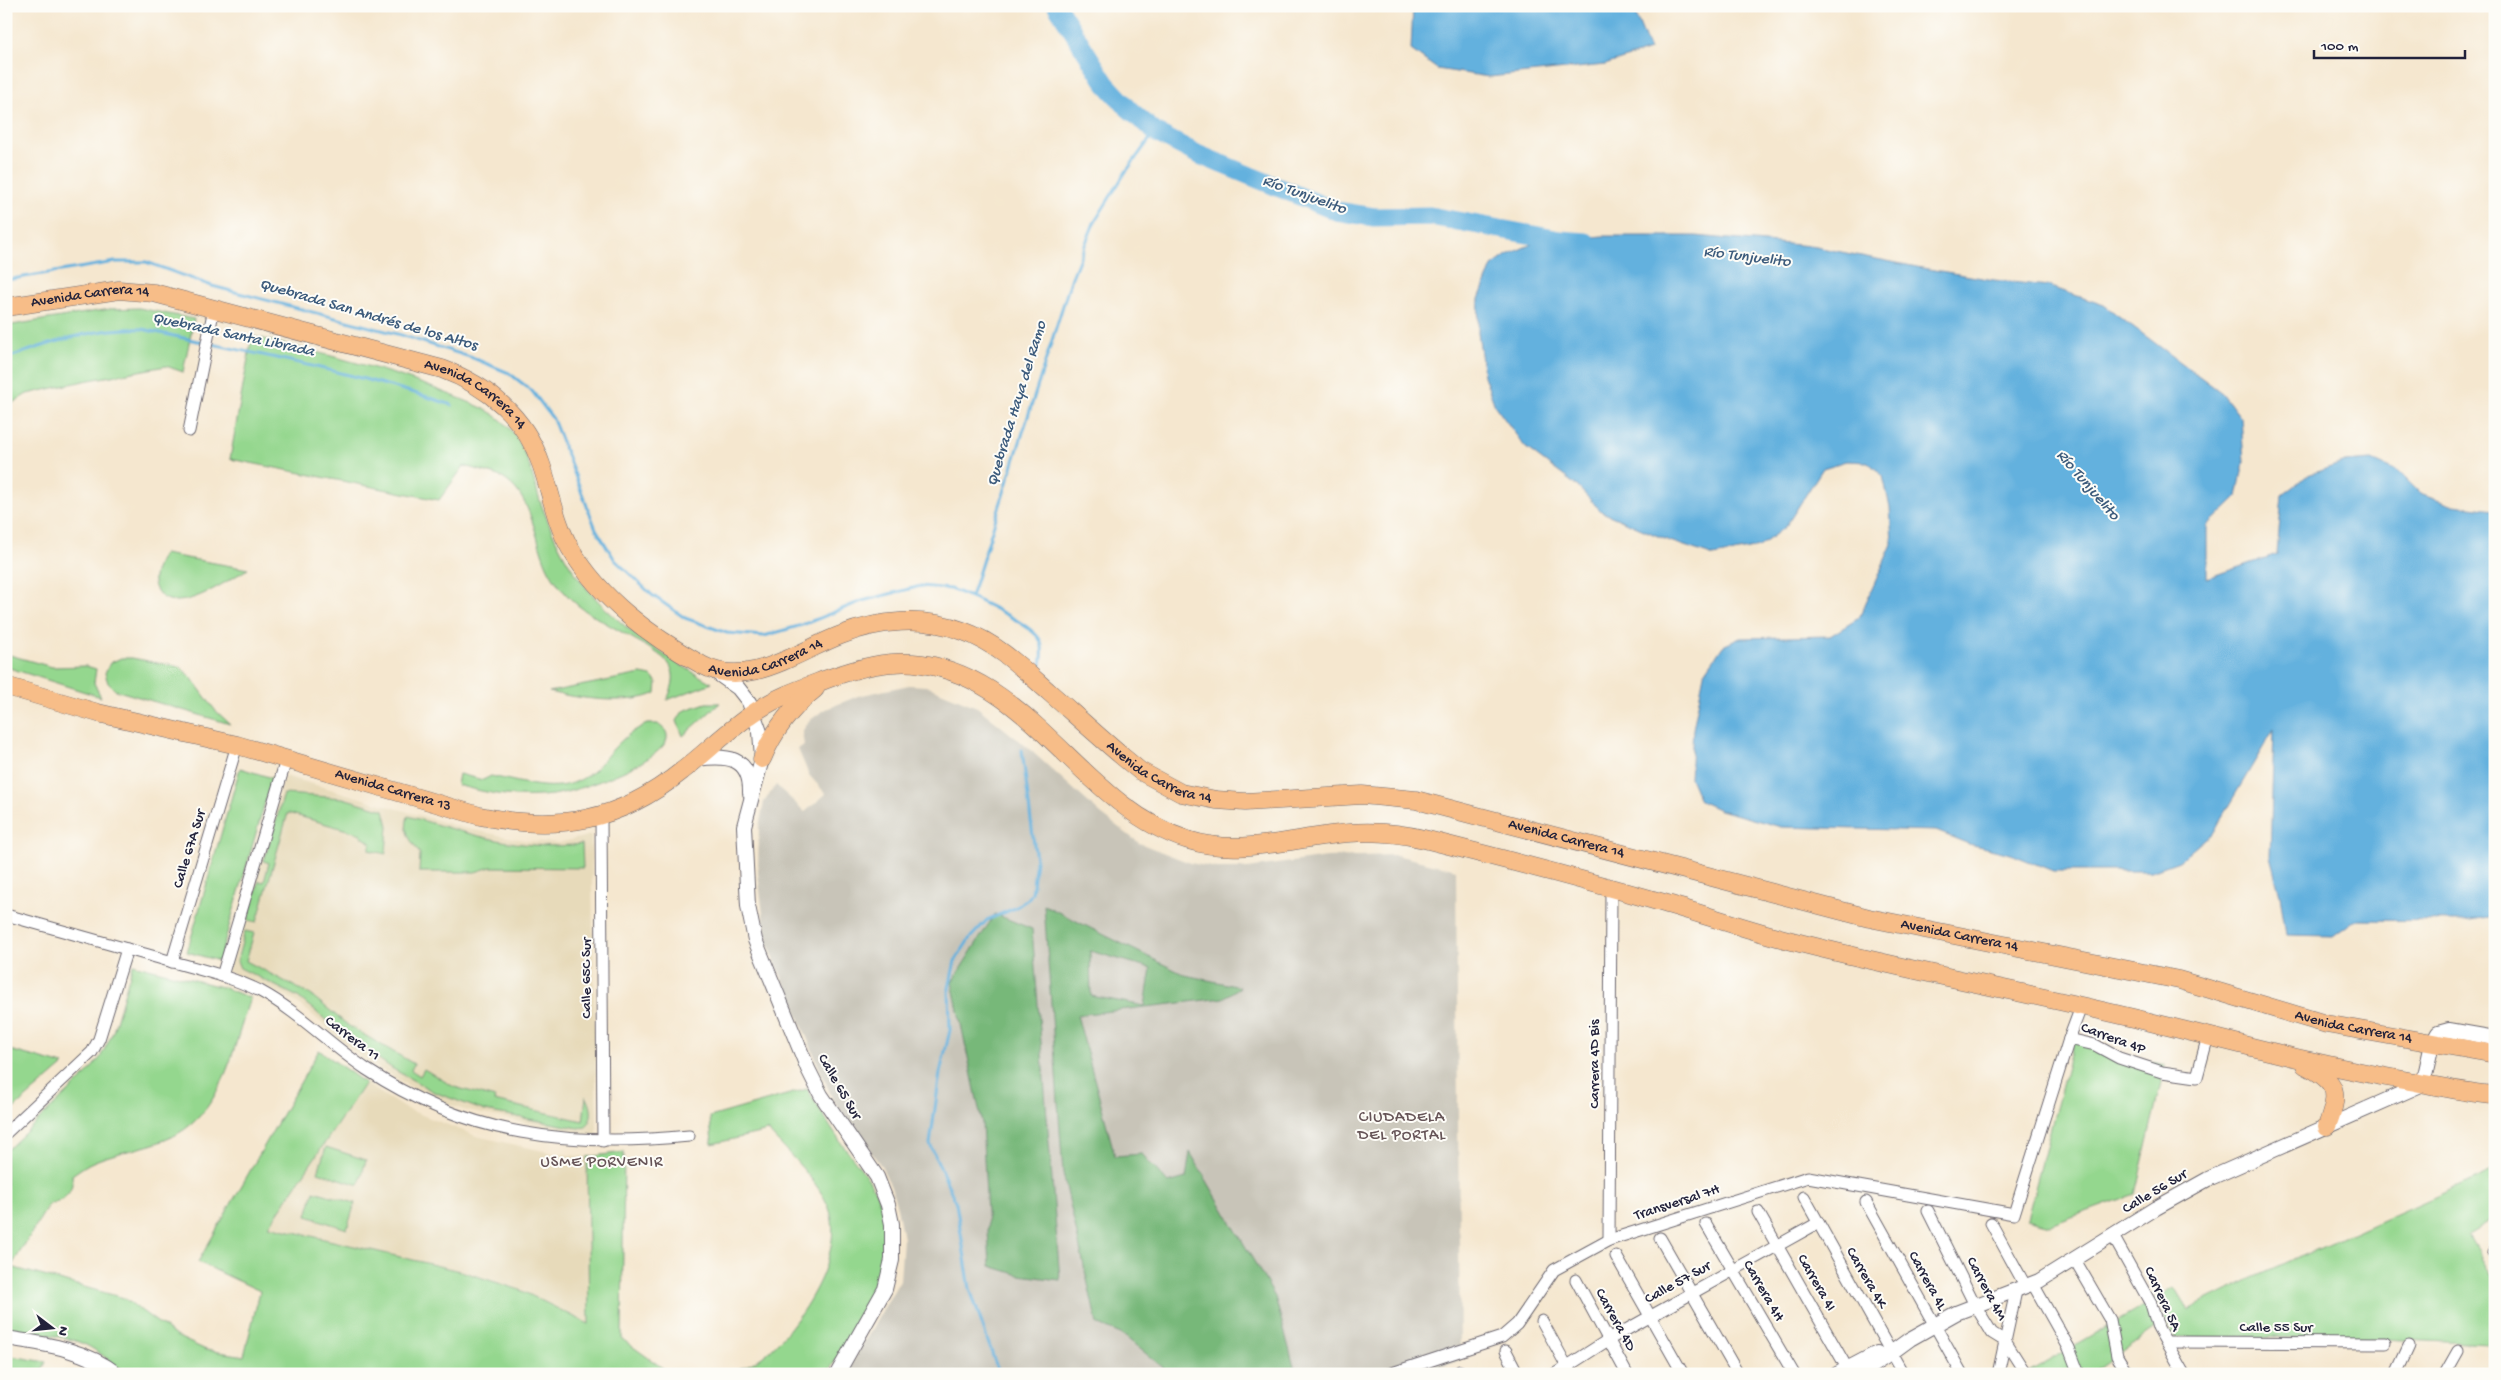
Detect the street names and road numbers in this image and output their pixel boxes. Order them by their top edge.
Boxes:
street label: Avenida Carrera 14 [30,281,150,312]
street label: Avenida Carrera 14 [422,356,530,433]
street label: Avenida Carrera 14 [706,635,826,682]
street label: Avenida Carrera 14 [1102,737,1213,808]
street label: Avenida Carrera 13 [333,765,453,816]
street label: Calle 67A Sur [169,806,211,891]
street label: Avenida Carrera 14 [1506,815,1626,863]
street label: Avenida Carrera 14 [1899,916,2020,957]
street label: Calle 65C Sur [578,936,596,1018]
street label: Avenida Carrera 14 [2293,1006,2414,1048]
street label: Carrera 11 [321,1013,383,1065]
street label: Carrera 4D Bis [1586,1019,1604,1108]
street label: Carrera 4P [2078,1019,2148,1059]
street label: Calle 65 Sur [813,1051,866,1124]
street label: Calle 56 Sur [2119,1165,2192,1218]
street label: Transversal 7H [1631,1181,1722,1226]
street label: Carrera 4K [1841,1244,1892,1313]
street label: Carrera 4L [1903,1248,1951,1314]
street label: Carrera 4I [1793,1251,1839,1315]
street label: Carrera 4M [1962,1254,2011,1324]
street label: Calle 57 Sur [1642,1257,1716,1309]
street label: Carrera 4H [1738,1257,1788,1325]
street label: Carrera 5A [2139,1264,2185,1335]
street label: Carrera 4D [1590,1286,1640,1355]
street label: Calle 55 Sur [2240,1319,2314,1337]

